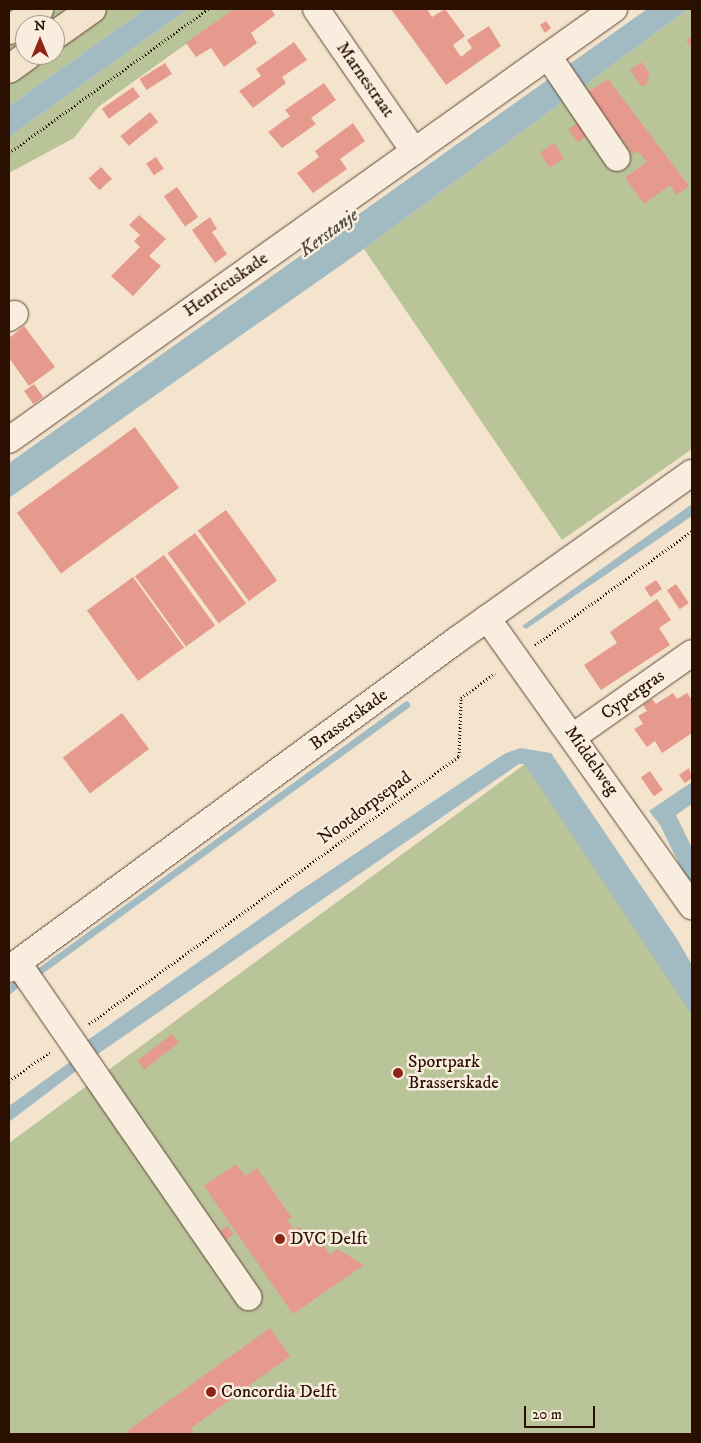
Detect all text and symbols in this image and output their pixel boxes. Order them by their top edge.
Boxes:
north arrow [15,15,65,65]
text: N [34,17,46,35]
street label: Marnestraat [331,38,399,122]
water label: Kerstanje [295,204,363,262]
street label: Henricuskade [179,248,273,322]
street label: Cypergras [597,665,669,725]
street label: Brasserskade [306,685,392,755]
street label: Middelweg [559,722,623,800]
street label: Nootdorpsepad [314,767,416,849]
place label: Sportpark Brasserskade [408,1052,499,1094]
marker: Sportpark Brasserskade [392,1067,404,1079]
place label: DVC Delft [290,1228,368,1250]
marker: DVC Delft [274,1233,286,1245]
place label: Concordia Delft [221,1381,337,1403]
marker: Concordia Delft [205,1386,217,1398]
scale bar [526,1396,597,1428]
text: 20 m [532,1405,562,1424]

